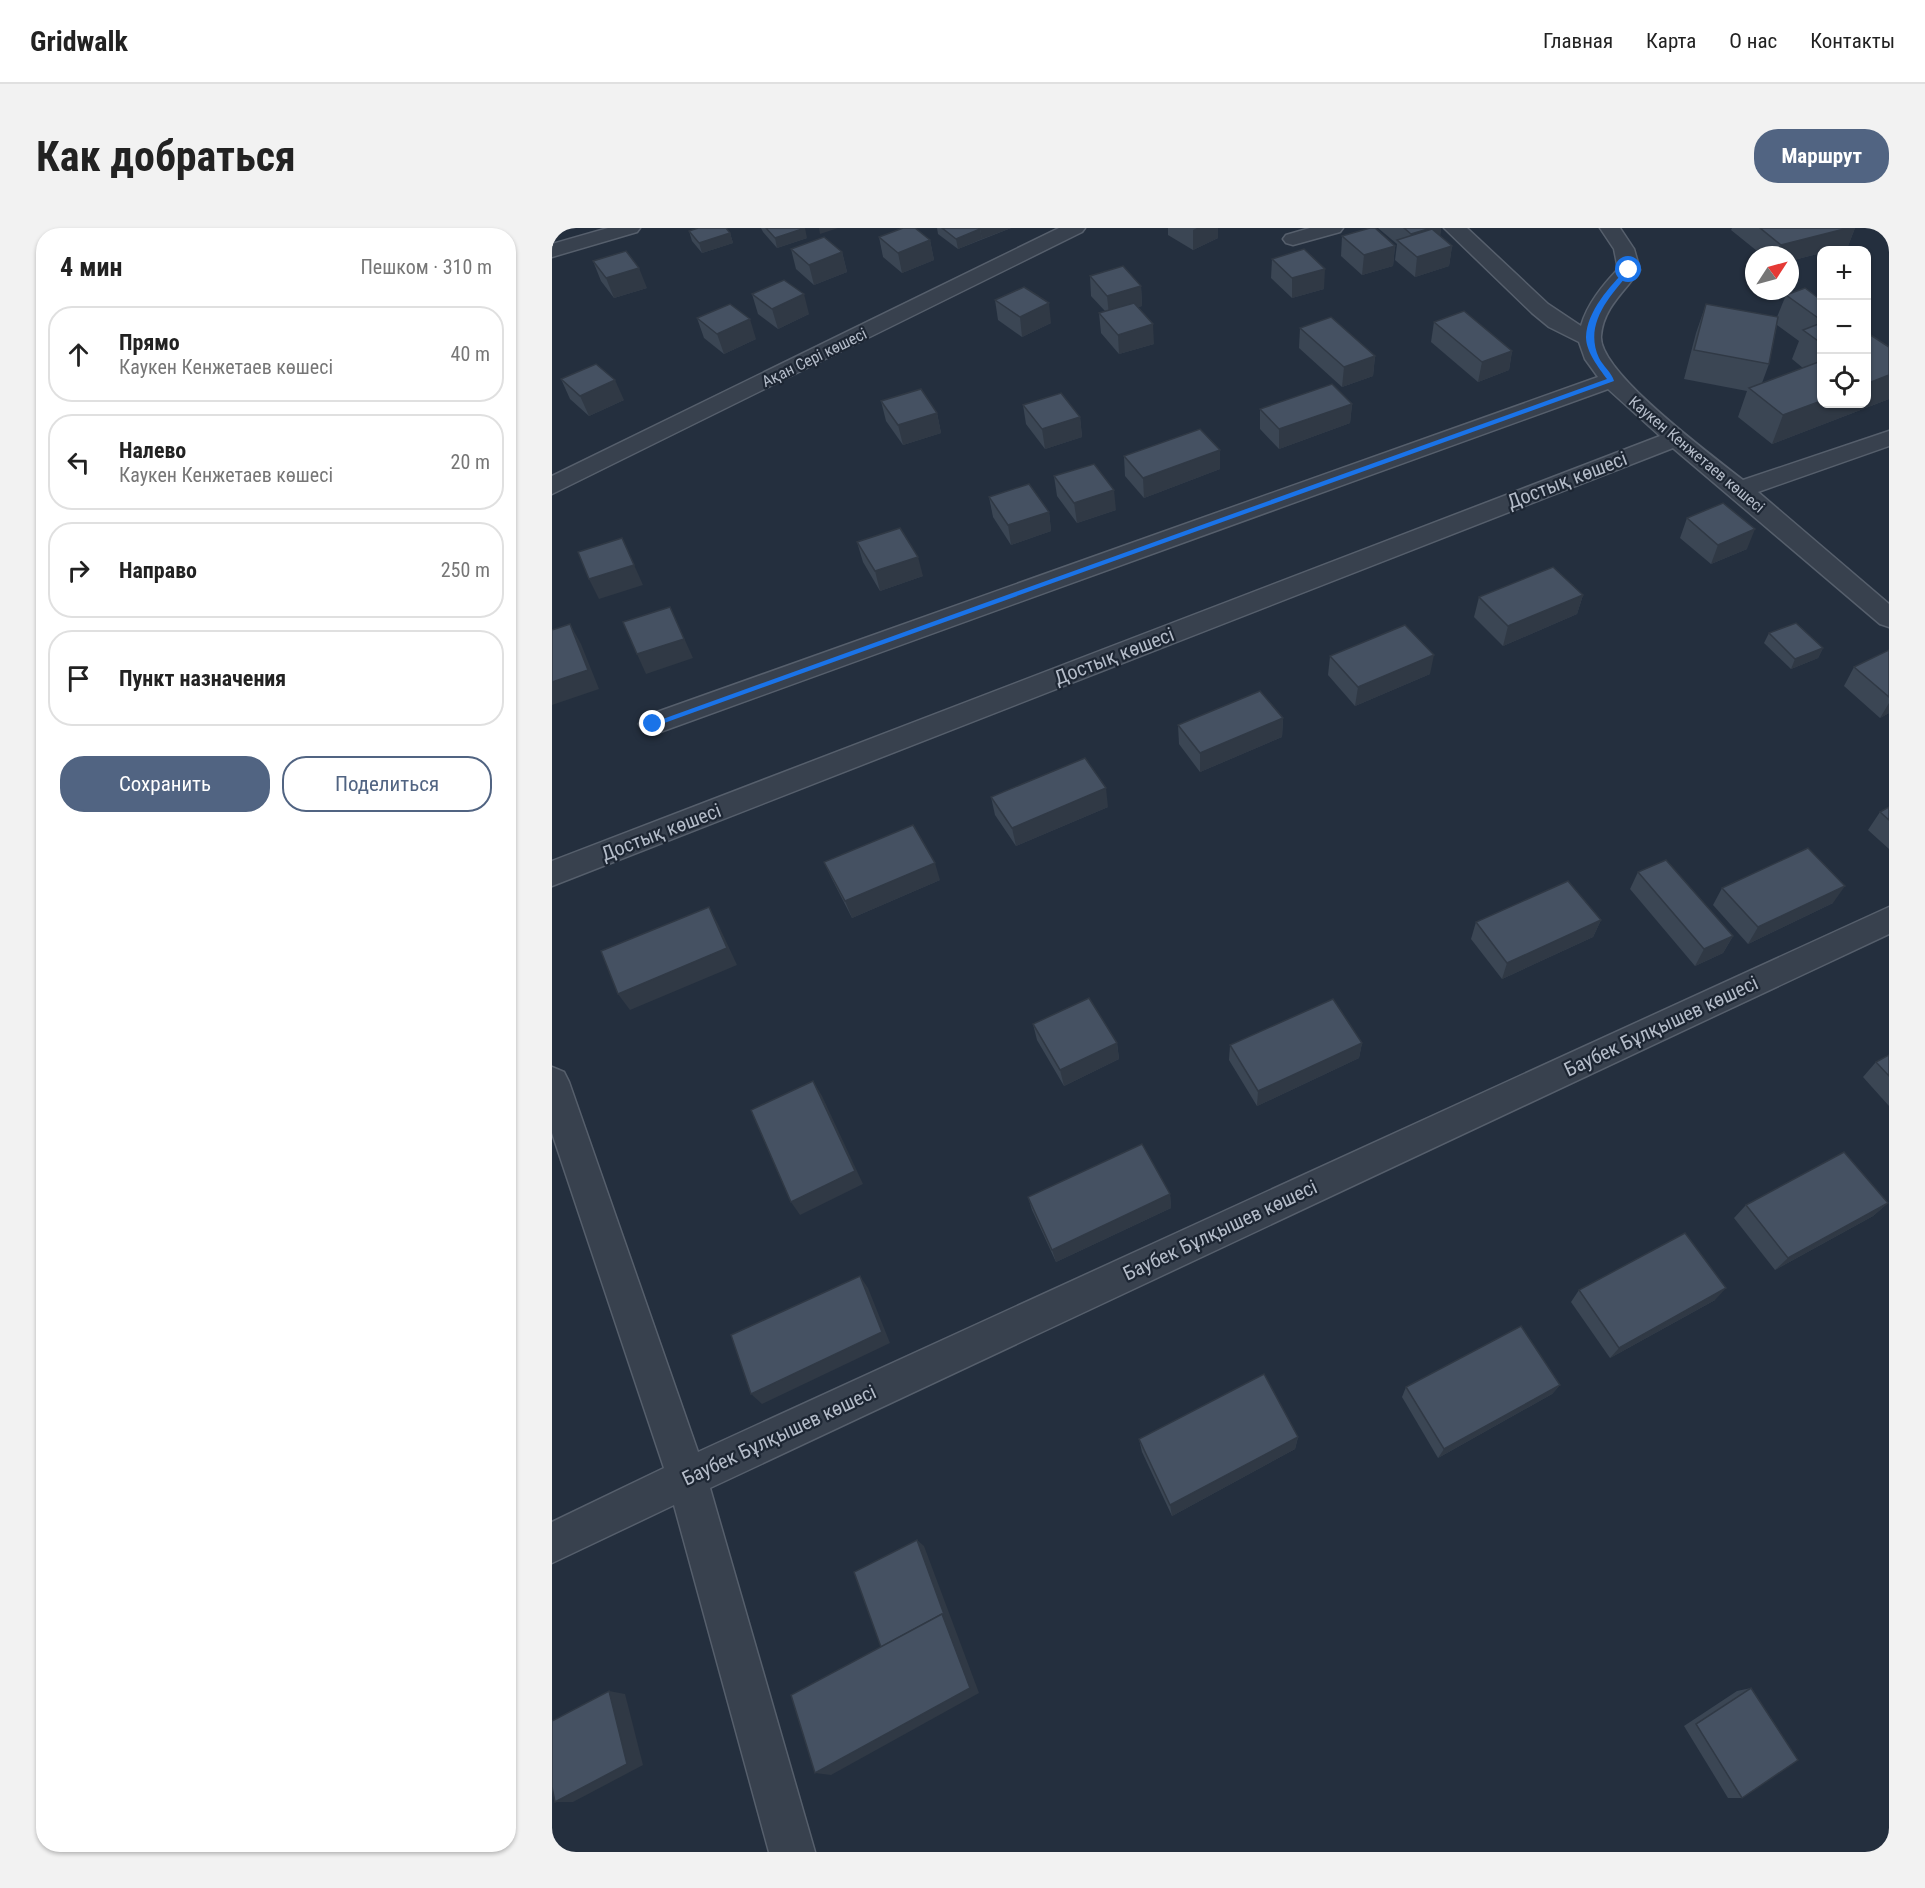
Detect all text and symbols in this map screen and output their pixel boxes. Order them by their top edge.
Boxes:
text: Gridwalk [30,25,128,58]
text: Главная [1543,29,1613,53]
text: Карта [1646,29,1696,53]
text: О нас [1729,29,1777,53]
text: Контакты [1810,29,1895,53]
button: Маршрут [1754,129,1889,183]
text: Как добраться [36,132,296,181]
north arrow [1745,246,1799,300]
map controls [1817,246,1871,408]
button: + [1817,246,1871,300]
text: 4 мин [60,252,122,282]
text: Пешком · 310 m [360,255,492,279]
route start [1615,256,1641,282]
button: − [1817,300,1871,354]
street label: Ақан Сері көшесі [759,324,870,391]
text: Прямо [119,330,180,355]
icon: ahead [62,338,95,371]
text: 40 m [451,342,490,366]
button: locate [1817,354,1871,408]
text: Каукен Кенжетаев көшесі [119,355,333,379]
street label: Каукен Кенжетаев көшесі [1625,392,1768,517]
text: Налево [119,438,186,463]
icon: left [62,446,95,479]
street label: Достық көшесі [1504,446,1630,514]
text: 20 m [451,450,490,474]
text: Каукен Кенжетаев көшесі [119,463,333,487]
icon: right [62,554,95,587]
text: Направо [119,558,197,583]
text: 250 m [441,558,490,582]
street label: Достық көшесі [1051,622,1177,690]
icon: arrive [62,662,95,695]
text: Пункт назначения [119,666,286,691]
route end [639,710,665,736]
button: Сохранить [60,756,270,812]
button: Поделиться [282,756,492,812]
street label: Достық көшесі [598,798,724,866]
street label: Баубек Бұлқышев көшесі [1560,971,1762,1081]
street label: Баубек Бұлқышев көшесі [1119,1175,1321,1285]
street label: Баубек Бұлқышев көшесі [678,1380,880,1490]

